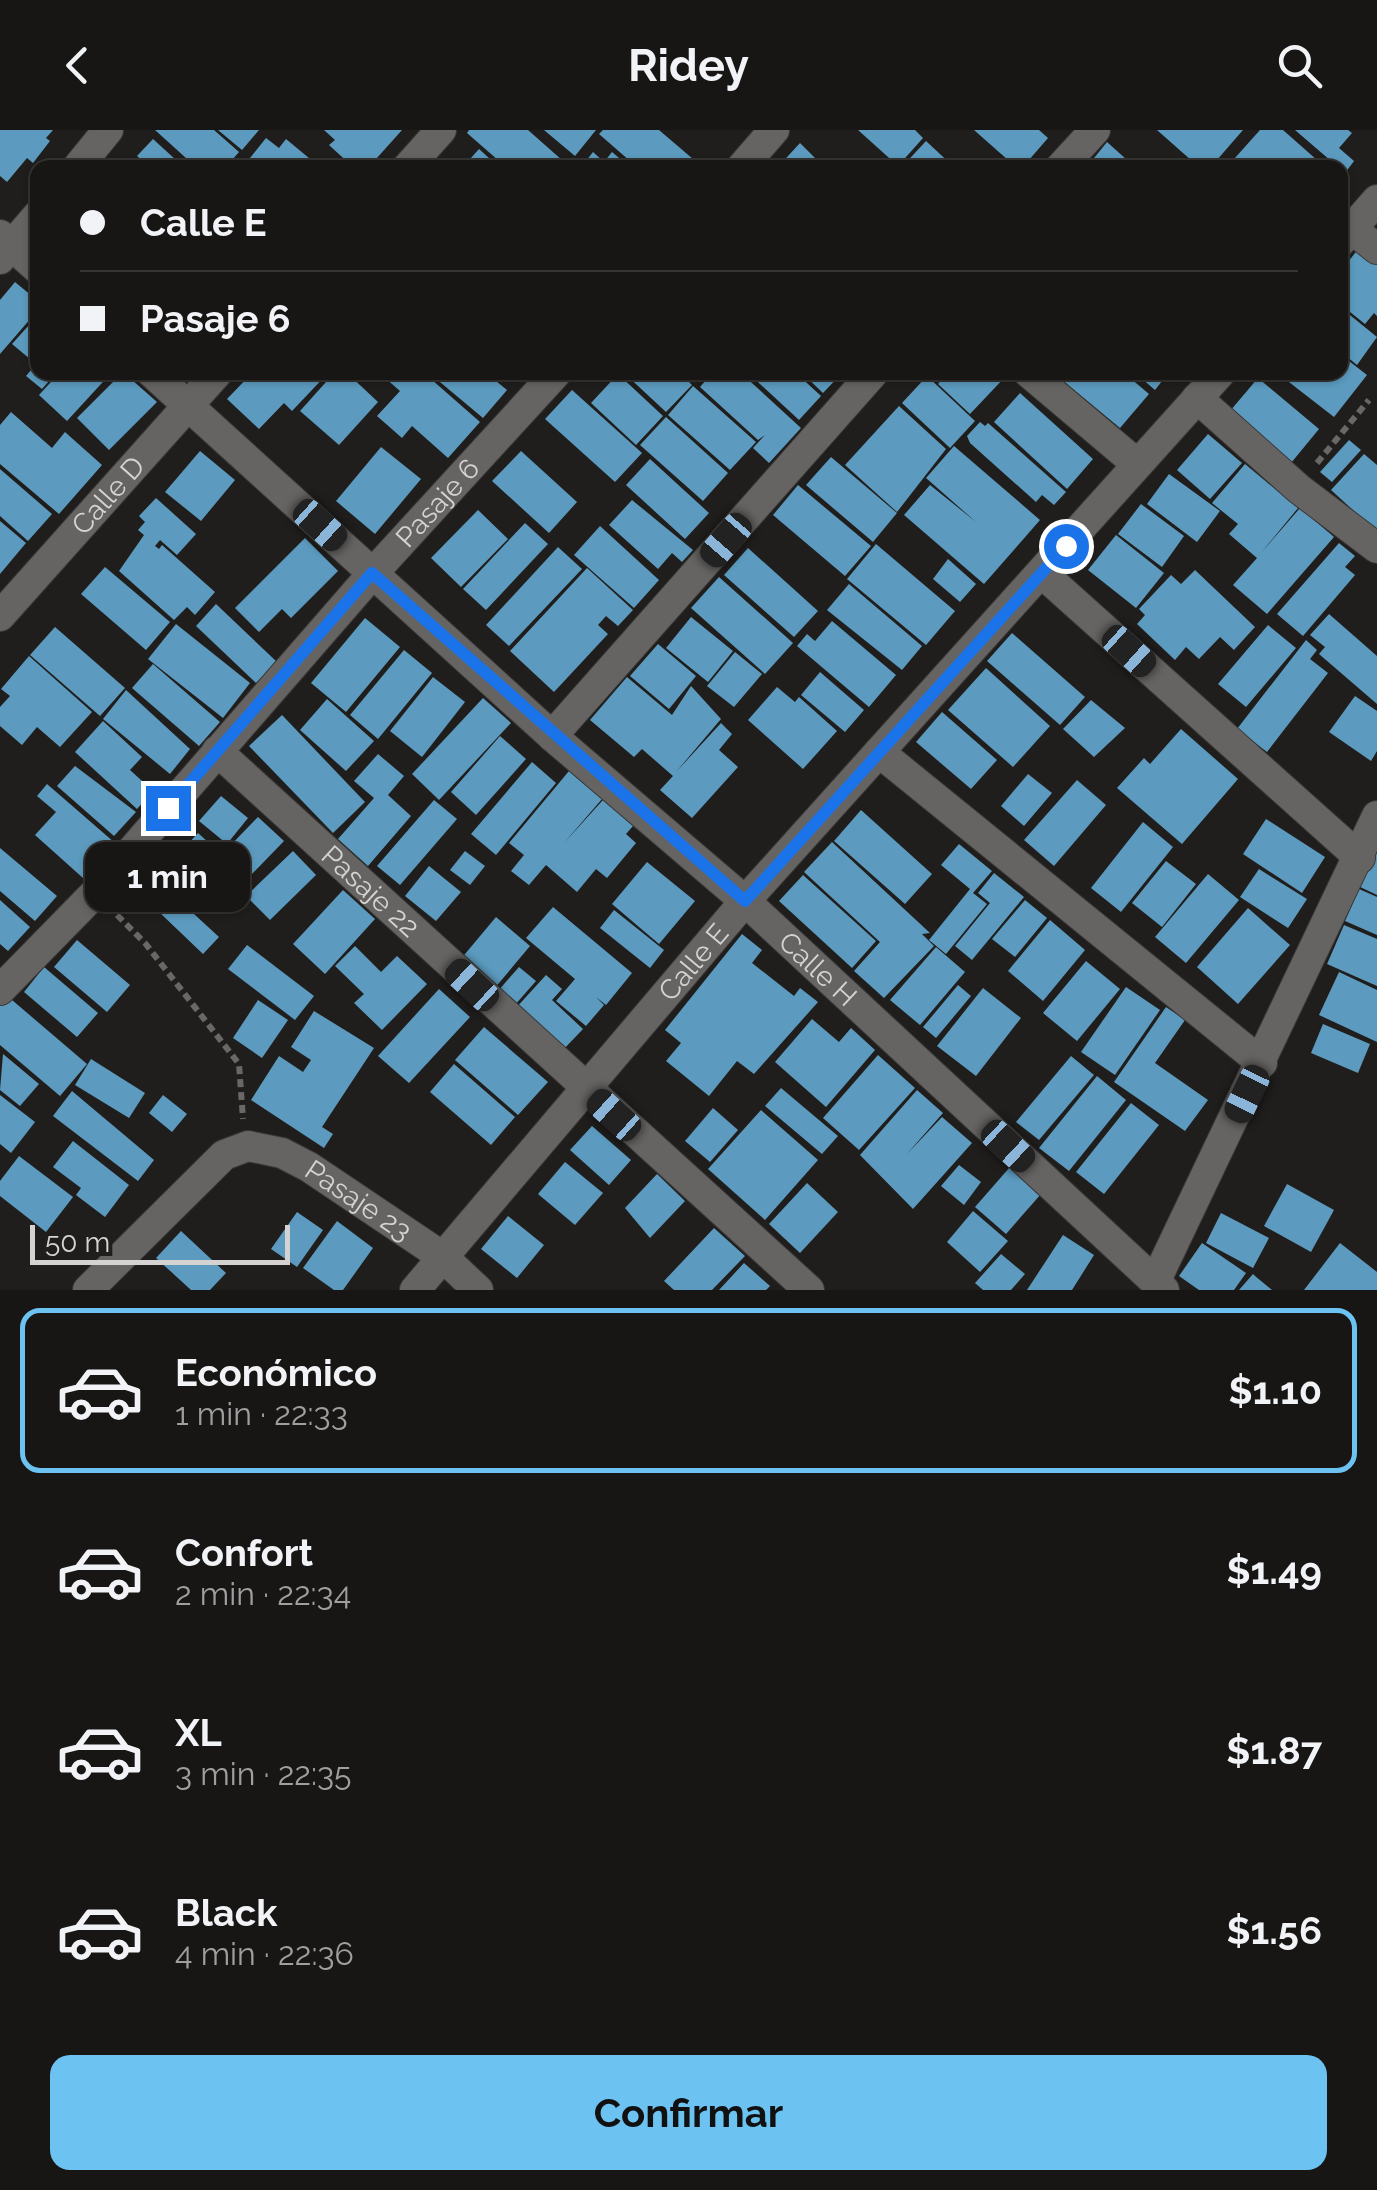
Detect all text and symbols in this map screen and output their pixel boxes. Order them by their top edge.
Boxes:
icon: back [50,38,105,93]
icon: search [1272,38,1327,93]
text: Ridey [628,39,749,92]
text: Calle E [140,200,267,245]
text: Pasaje 6 [140,296,291,341]
street label: Calle D [65,449,151,541]
street label: Pasaje 6 [389,452,486,554]
car [288,494,352,556]
car [695,508,757,572]
route start [1044,524,1089,569]
car [1097,620,1161,682]
route end [146,786,191,831]
street label: Pasaje 22 [315,838,426,944]
callout: 1 min [86,843,250,913]
text: 1 min [127,858,208,895]
street label: Calle E [651,917,735,1007]
street label: Calle H [772,925,864,1013]
car [440,954,504,1016]
car [1220,1060,1274,1128]
car [582,1084,646,1146]
car [976,1115,1040,1177]
street label: Pasaje 23 [299,1153,418,1248]
scale bar [30,1220,290,1264]
text: 50 m [45,1226,110,1259]
icon: car [55,1346,145,1436]
text: Económico [175,1350,377,1395]
text: $1.10 [1228,1368,1322,1413]
text: 1 min · 22:33 [175,1395,348,1432]
icon: car [55,1526,145,1616]
text: Confort [175,1530,313,1575]
text: $1.49 [1227,1548,1322,1593]
text: 2 min · 22:34 [175,1575,351,1612]
icon: car [55,1706,145,1796]
text: XL [175,1710,222,1755]
text: $1.87 [1226,1728,1322,1773]
text: 3 min · 22:35 [175,1755,352,1792]
icon: car [55,1886,145,1976]
text: Black [175,1890,277,1935]
text: $1.56 [1226,1908,1322,1953]
text: 4 min · 22:36 [175,1935,354,1972]
button: Confirmar [50,2055,1327,2170]

